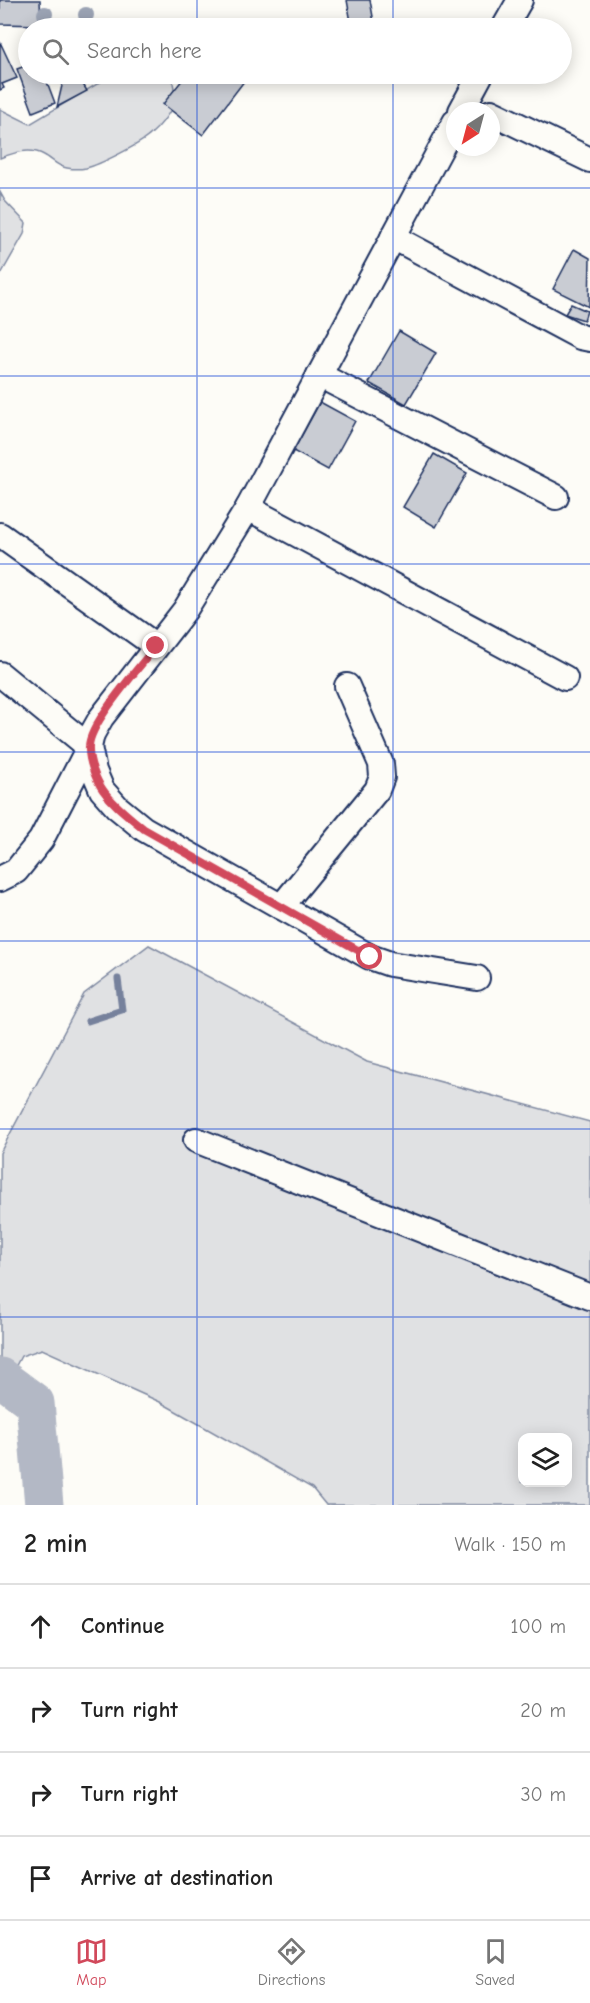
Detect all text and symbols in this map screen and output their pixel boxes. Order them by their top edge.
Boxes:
search box [18,18,572,84]
icon: search [39,35,72,68]
text: Search here [87,38,202,64]
north arrow [446,102,500,156]
route end [142,632,168,658]
route start [356,943,382,969]
map controls [518,1433,572,1487]
button: layers [518,1433,572,1487]
text: 2 min [24,1529,87,1559]
text: Walk · 150 m [455,1533,566,1556]
icon: ahead [24,1610,57,1643]
text: Continue [81,1613,164,1639]
text: 100 m [511,1615,566,1638]
icon: right [24,1694,57,1727]
text: Turn right [81,1697,178,1723]
text: 20 m [520,1699,566,1722]
icon: right [24,1778,57,1811]
text: Turn right [81,1781,178,1807]
text: 30 m [520,1783,566,1806]
icon: arrive [24,1862,57,1895]
text: Arrive at destination [81,1865,273,1891]
tab: Map [75,1935,108,1989]
tab: Directions [258,1935,325,1989]
tab: Saved [475,1935,515,1989]

